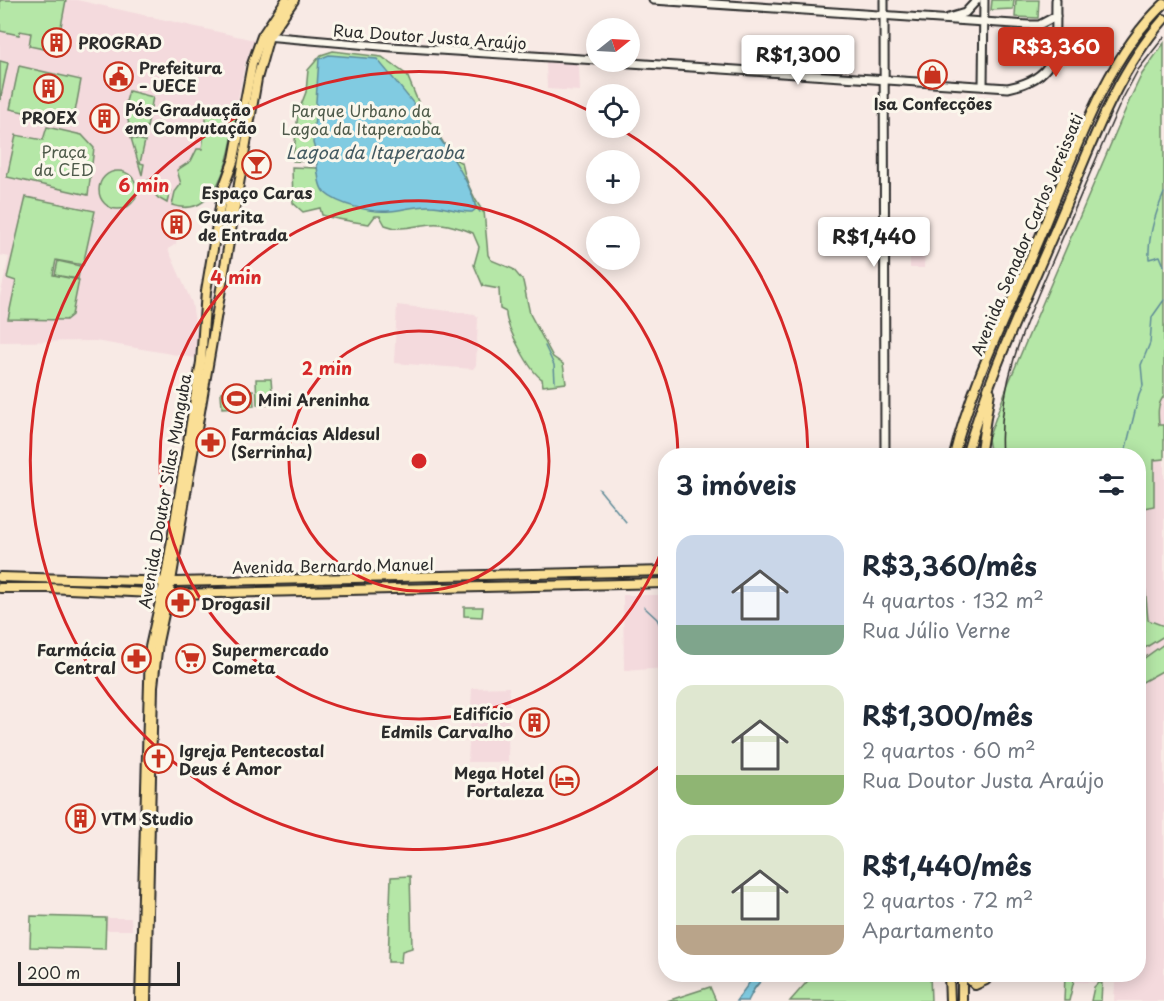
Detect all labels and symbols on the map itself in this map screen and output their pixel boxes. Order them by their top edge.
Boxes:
street label: Rua Doutor Justa Araújo [333,17,528,55]
north arrow [586,18,640,72]
building icon: PROGRAD [41,26,73,58]
pin: R$3,360 [1001,27,1111,78]
place label: PROGRAD [78,30,162,54]
pin: R$1,300 [743,35,853,86]
place label: Prefeitura – UECE [139,55,222,97]
shop icon: Isa Confecções [917,59,949,91]
public building icon: Prefeitura – UECE [102,60,134,92]
building icon: PROEX [33,73,65,105]
place label: Isa Confecções [874,91,992,115]
place label: Pós-Graduação em Computação [125,97,257,139]
park label: Parque Urbano da Lagoa da Itaperaoba [282,98,440,140]
building icon: Pós-Graduação em Computação [88,102,120,134]
place label: PROEX [21,105,77,129]
street label: Avenida Senador Carlos Jereissati [964,109,1088,359]
water label: Lagoa da Itaperaoba [286,138,465,165]
park label: Praça da CED [34,139,94,181]
bar icon: Espaço Caras [241,148,273,180]
text: 6 min [119,171,169,198]
place label: Espaço Caras [202,180,313,204]
place label: Guarita de Entrada [198,204,288,246]
building icon: Guarita de Entrada [161,209,193,241]
pin: R$1,440 [819,217,929,268]
text: 4 min [210,263,262,290]
text: 2 min [302,354,352,381]
street label: Avenida Doutor Silas Munguba [131,372,197,610]
sports icon: Mini Areninha [221,383,253,415]
place label: Mini Areninha [258,387,370,411]
place label: Farmácias Aldesul (Serrinha) [231,421,380,463]
pharmacy icon: Farmácias Aldesul (Serrinha) [194,426,226,458]
centre of rings [409,451,429,471]
street label: Avenida Bernardo Manuel [232,551,434,579]
pharmacy icon: Drogasil [164,587,196,619]
place label: Drogasil [201,591,270,615]
place label: Farmácia Central [37,637,116,679]
place label: Supermercado Cometa [212,637,329,679]
pharmacy icon: Farmácia Central [121,642,153,674]
supermarket icon: Supermercado Cometa [175,642,207,674]
place label: Edifício Edmils Carvalho [381,701,513,743]
building icon: Edifício Edmils Carvalho [518,706,550,738]
place label: Igreja Pentecostal Deus é Amor [179,738,324,780]
church icon: Igreja Pentecostal Deus é Amor [142,743,174,775]
place label: Mega Hotel Fortaleza [454,760,544,802]
hotel icon: Mega Hotel Fortaleza [549,765,581,797]
building icon: VTM Studio [64,802,96,834]
place label: VTM Studio [101,806,193,830]
scale bar [18,959,180,986]

